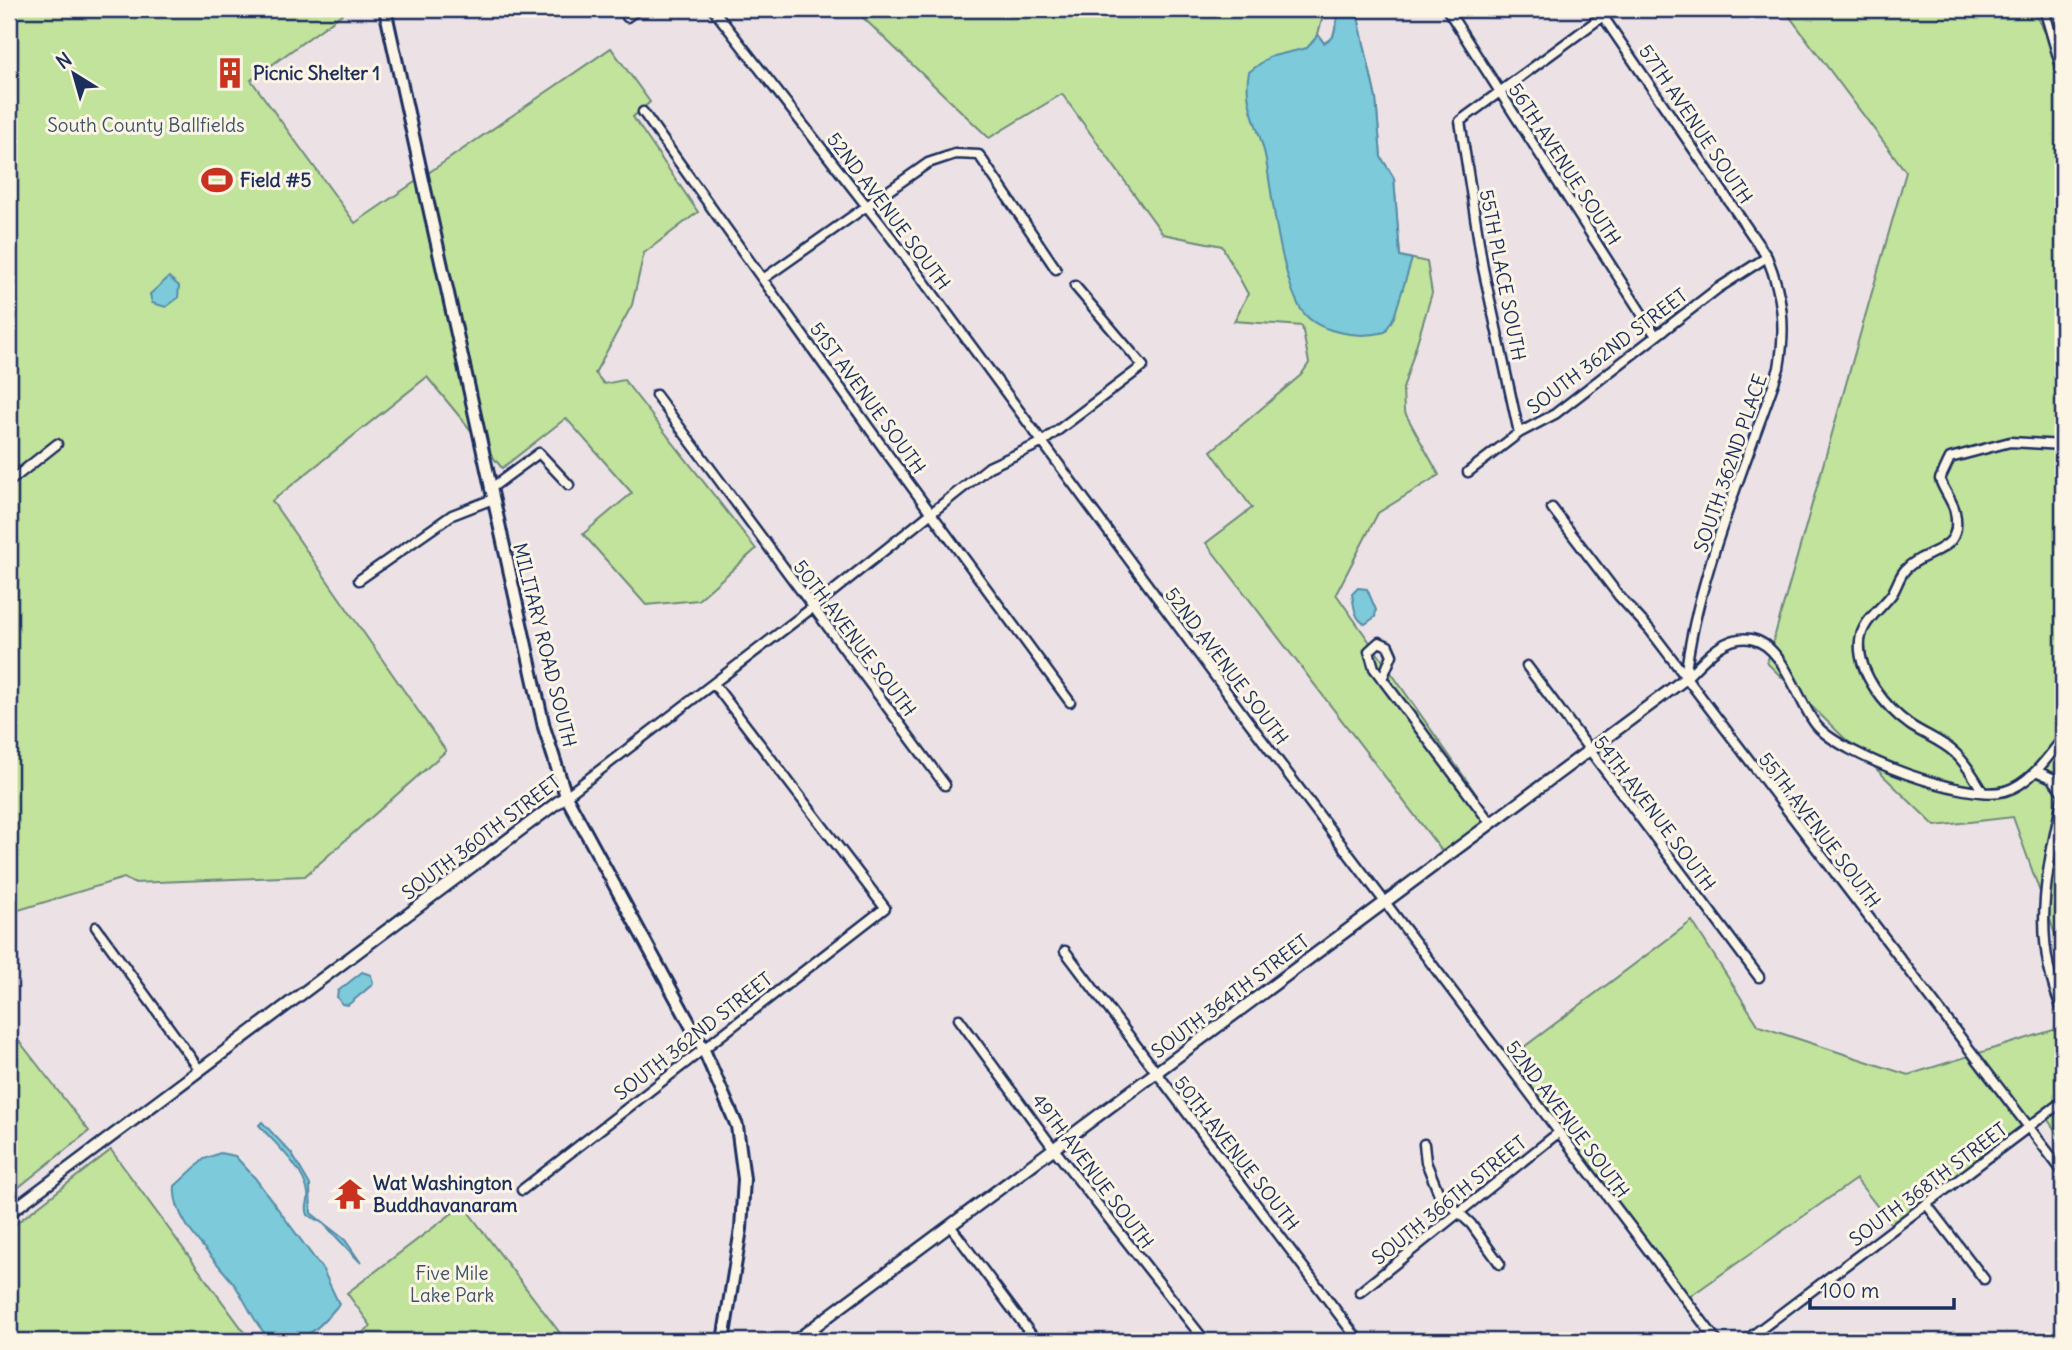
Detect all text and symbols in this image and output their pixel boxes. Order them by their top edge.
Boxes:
north arrow [38,38,108,108]
street label: 57TH AVENUE SOUTH [1634,40,1758,208]
text: N [51,47,76,74]
building icon: Picnic Shelter 1 [213,56,247,90]
place label: Picnic Shelter 1 [253,61,380,85]
street label: 56TH AVENUE SOUTH [1504,79,1626,249]
park label: South County Ballfields [47,113,245,137]
street label: 52ND AVENUE SOUTH [822,128,956,294]
sports icon: Field #5 [200,163,234,197]
place label: Field #5 [240,168,311,192]
street label: 55TH PLACE SOUTH [1475,187,1531,363]
street label: SOUTH 362ND STREET [1522,283,1692,419]
street label: 51ST AVENUE SOUTH [805,317,931,479]
street label: SOUTH 362ND PLACE [1688,371,1772,555]
street label: MILITARY ROAD SOUTH [508,541,582,749]
street label: 50TH AVENUE SOUTH [788,555,922,721]
street label: 52ND AVENUE SOUTH [1160,583,1294,749]
street label: 54TH AVENUE SOUTH [1589,731,1721,895]
street label: 55TH AVENUE SOUTH [1754,748,1886,912]
street label: SOUTH 360TH STREET [397,769,565,905]
street label: SOUTH 364TH STREET [1146,929,1314,1063]
street label: SOUTH 362ND STREET [609,967,777,1105]
street label: 52ND AVENUE SOUTH [1501,1036,1635,1202]
street label: 50TH AVENUE SOUTH [1169,1071,1305,1235]
street label: 49TH AVENUE SOUTH [1027,1089,1159,1253]
street label: SOUTH 368TH STREET [1844,1117,2012,1251]
street label: SOUTH 366TH STREET [1367,1130,1531,1270]
place label: Wat Washington Buddhavanaram [373,1171,518,1217]
temple icon: Wat Washington Buddhavanaram [333,1177,367,1211]
park label: Five Mile Lake Park [410,1261,495,1307]
scale bar [1810,1266,1953,1310]
text: 100 m [1820,1277,1879,1304]

